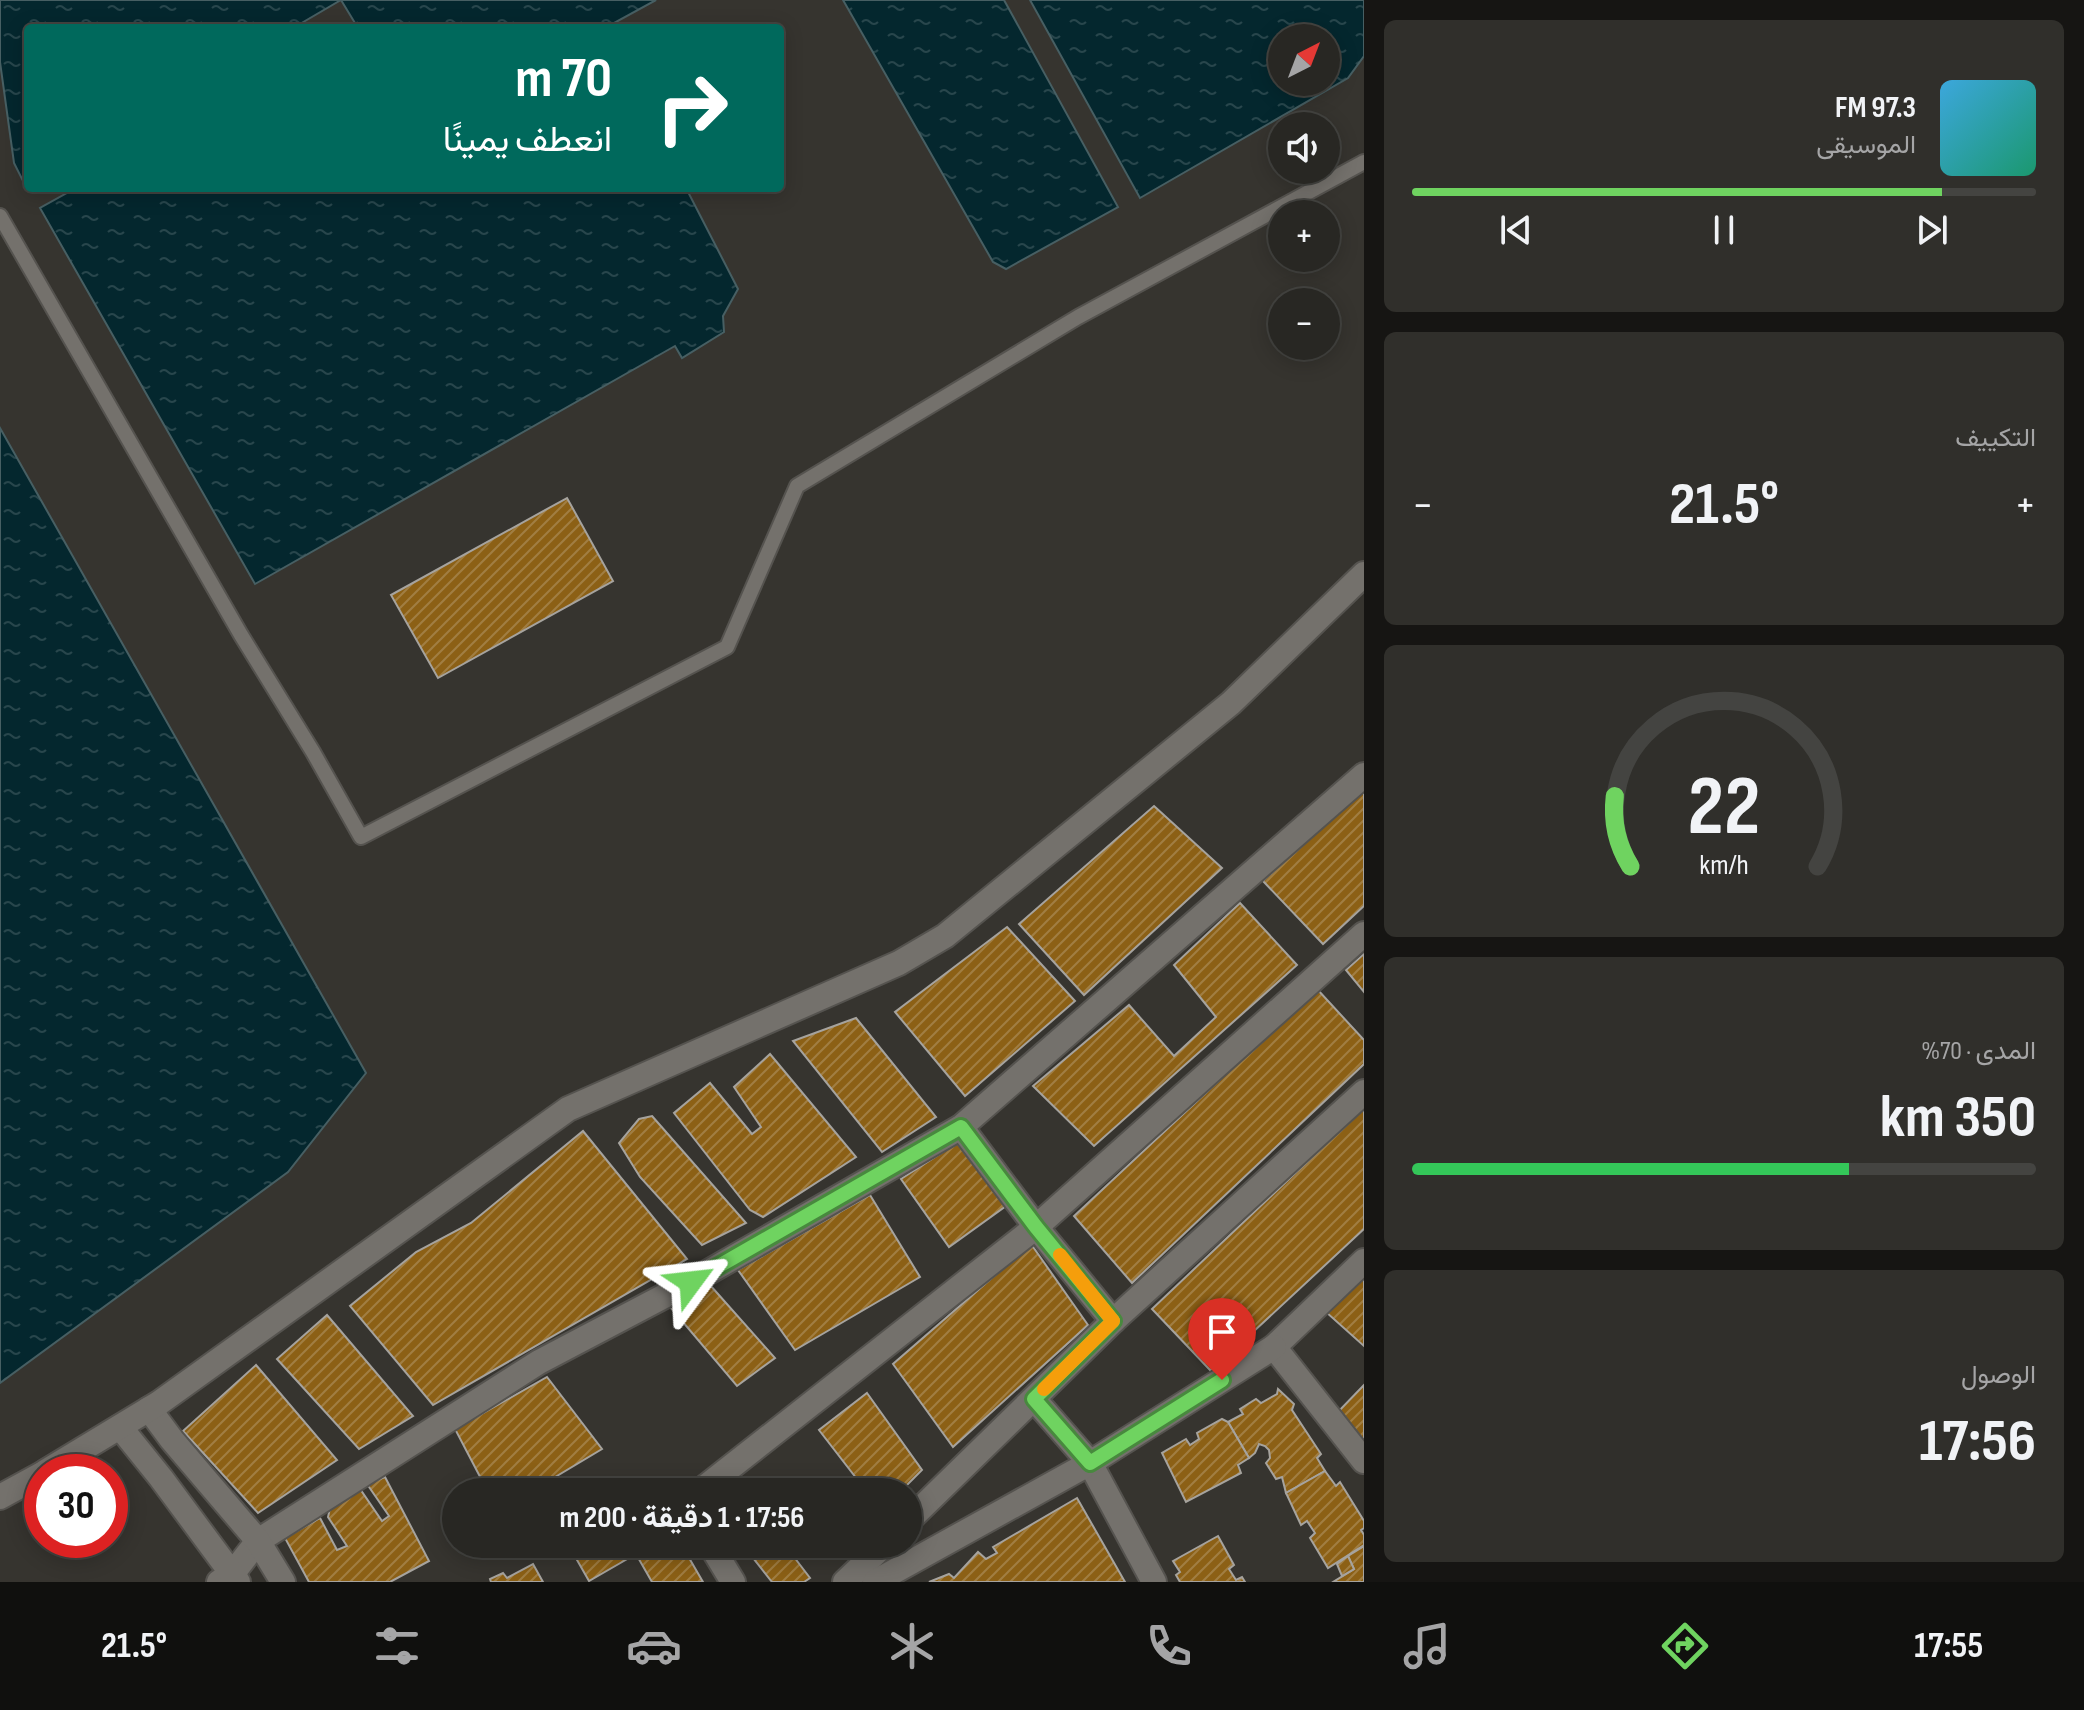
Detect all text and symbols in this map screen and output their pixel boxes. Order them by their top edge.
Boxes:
north arrow [1268,24,1340,96]
map controls [1268,24,1340,360]
text: 70 m [515,46,612,113]
icon: right [640,56,744,160]
text: 97.3 FM [1835,90,1916,126]
button: sound [1268,112,1340,184]
text: انعطف يمينًا [443,119,612,162]
text: الموسيقى [1816,130,1916,161]
button: + [1268,200,1340,272]
icon: previous [1494,208,1538,252]
icon: pause [1702,208,1746,252]
icon: next [1910,208,1954,252]
button: − [1268,288,1340,360]
text: التكييف [1955,423,2036,454]
text: 21.5° [1669,469,1779,541]
text: − [1412,479,1434,532]
text: + [2014,479,2036,532]
text: 22 [1688,758,1760,858]
text: km/h [1699,848,1749,883]
text: المدى · 70% [1921,1036,2036,1067]
text: 350 km [1880,1082,2036,1154]
position arrow [649,1240,733,1324]
pin [1188,1298,1256,1380]
icon: arrive [1200,1310,1244,1354]
text: الوصول [1961,1360,2036,1391]
text: 17:56 [1919,1406,2036,1478]
speed limit sign: 30 [24,1454,128,1558]
text: 17:56 · 1 دقيقة · 200 m [559,1500,805,1536]
icon: filters [369,1618,425,1674]
icon: car [626,1618,682,1674]
icon: climate [884,1618,940,1674]
icon: phone [1141,1618,1197,1674]
icon: music [1399,1618,1455,1674]
icon: directions [1657,1618,1713,1674]
text: 21.5° [101,1625,167,1668]
text: 17:55 [1914,1625,1983,1668]

